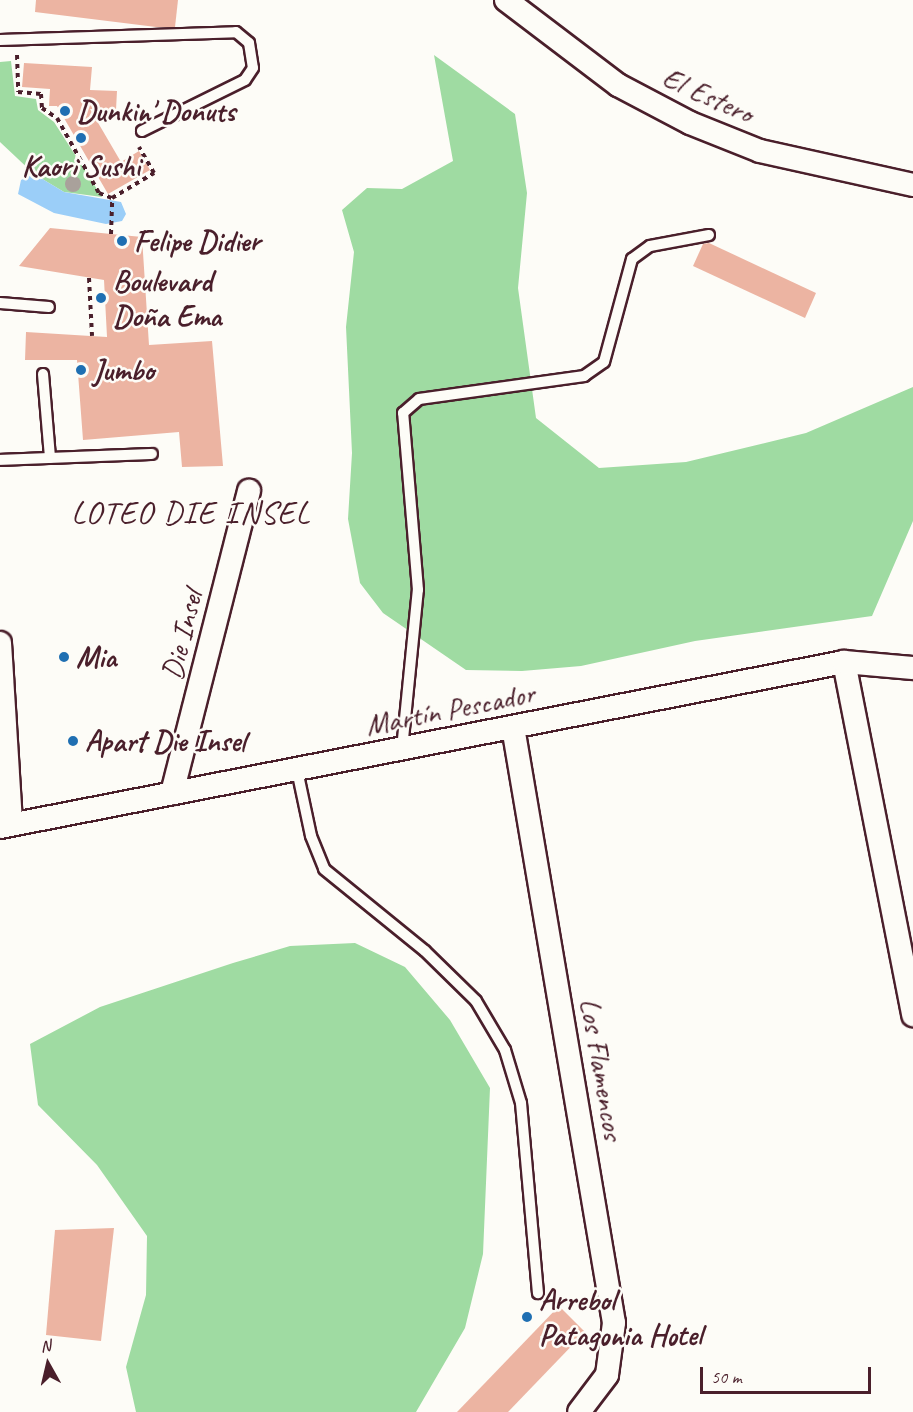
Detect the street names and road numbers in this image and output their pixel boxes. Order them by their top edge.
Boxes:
street label: El Estero [657,59,759,131]
street label: Die Insel [154,587,210,683]
street label: Martín Pescador [363,675,537,743]
street label: Los Flamencos [572,994,632,1144]

